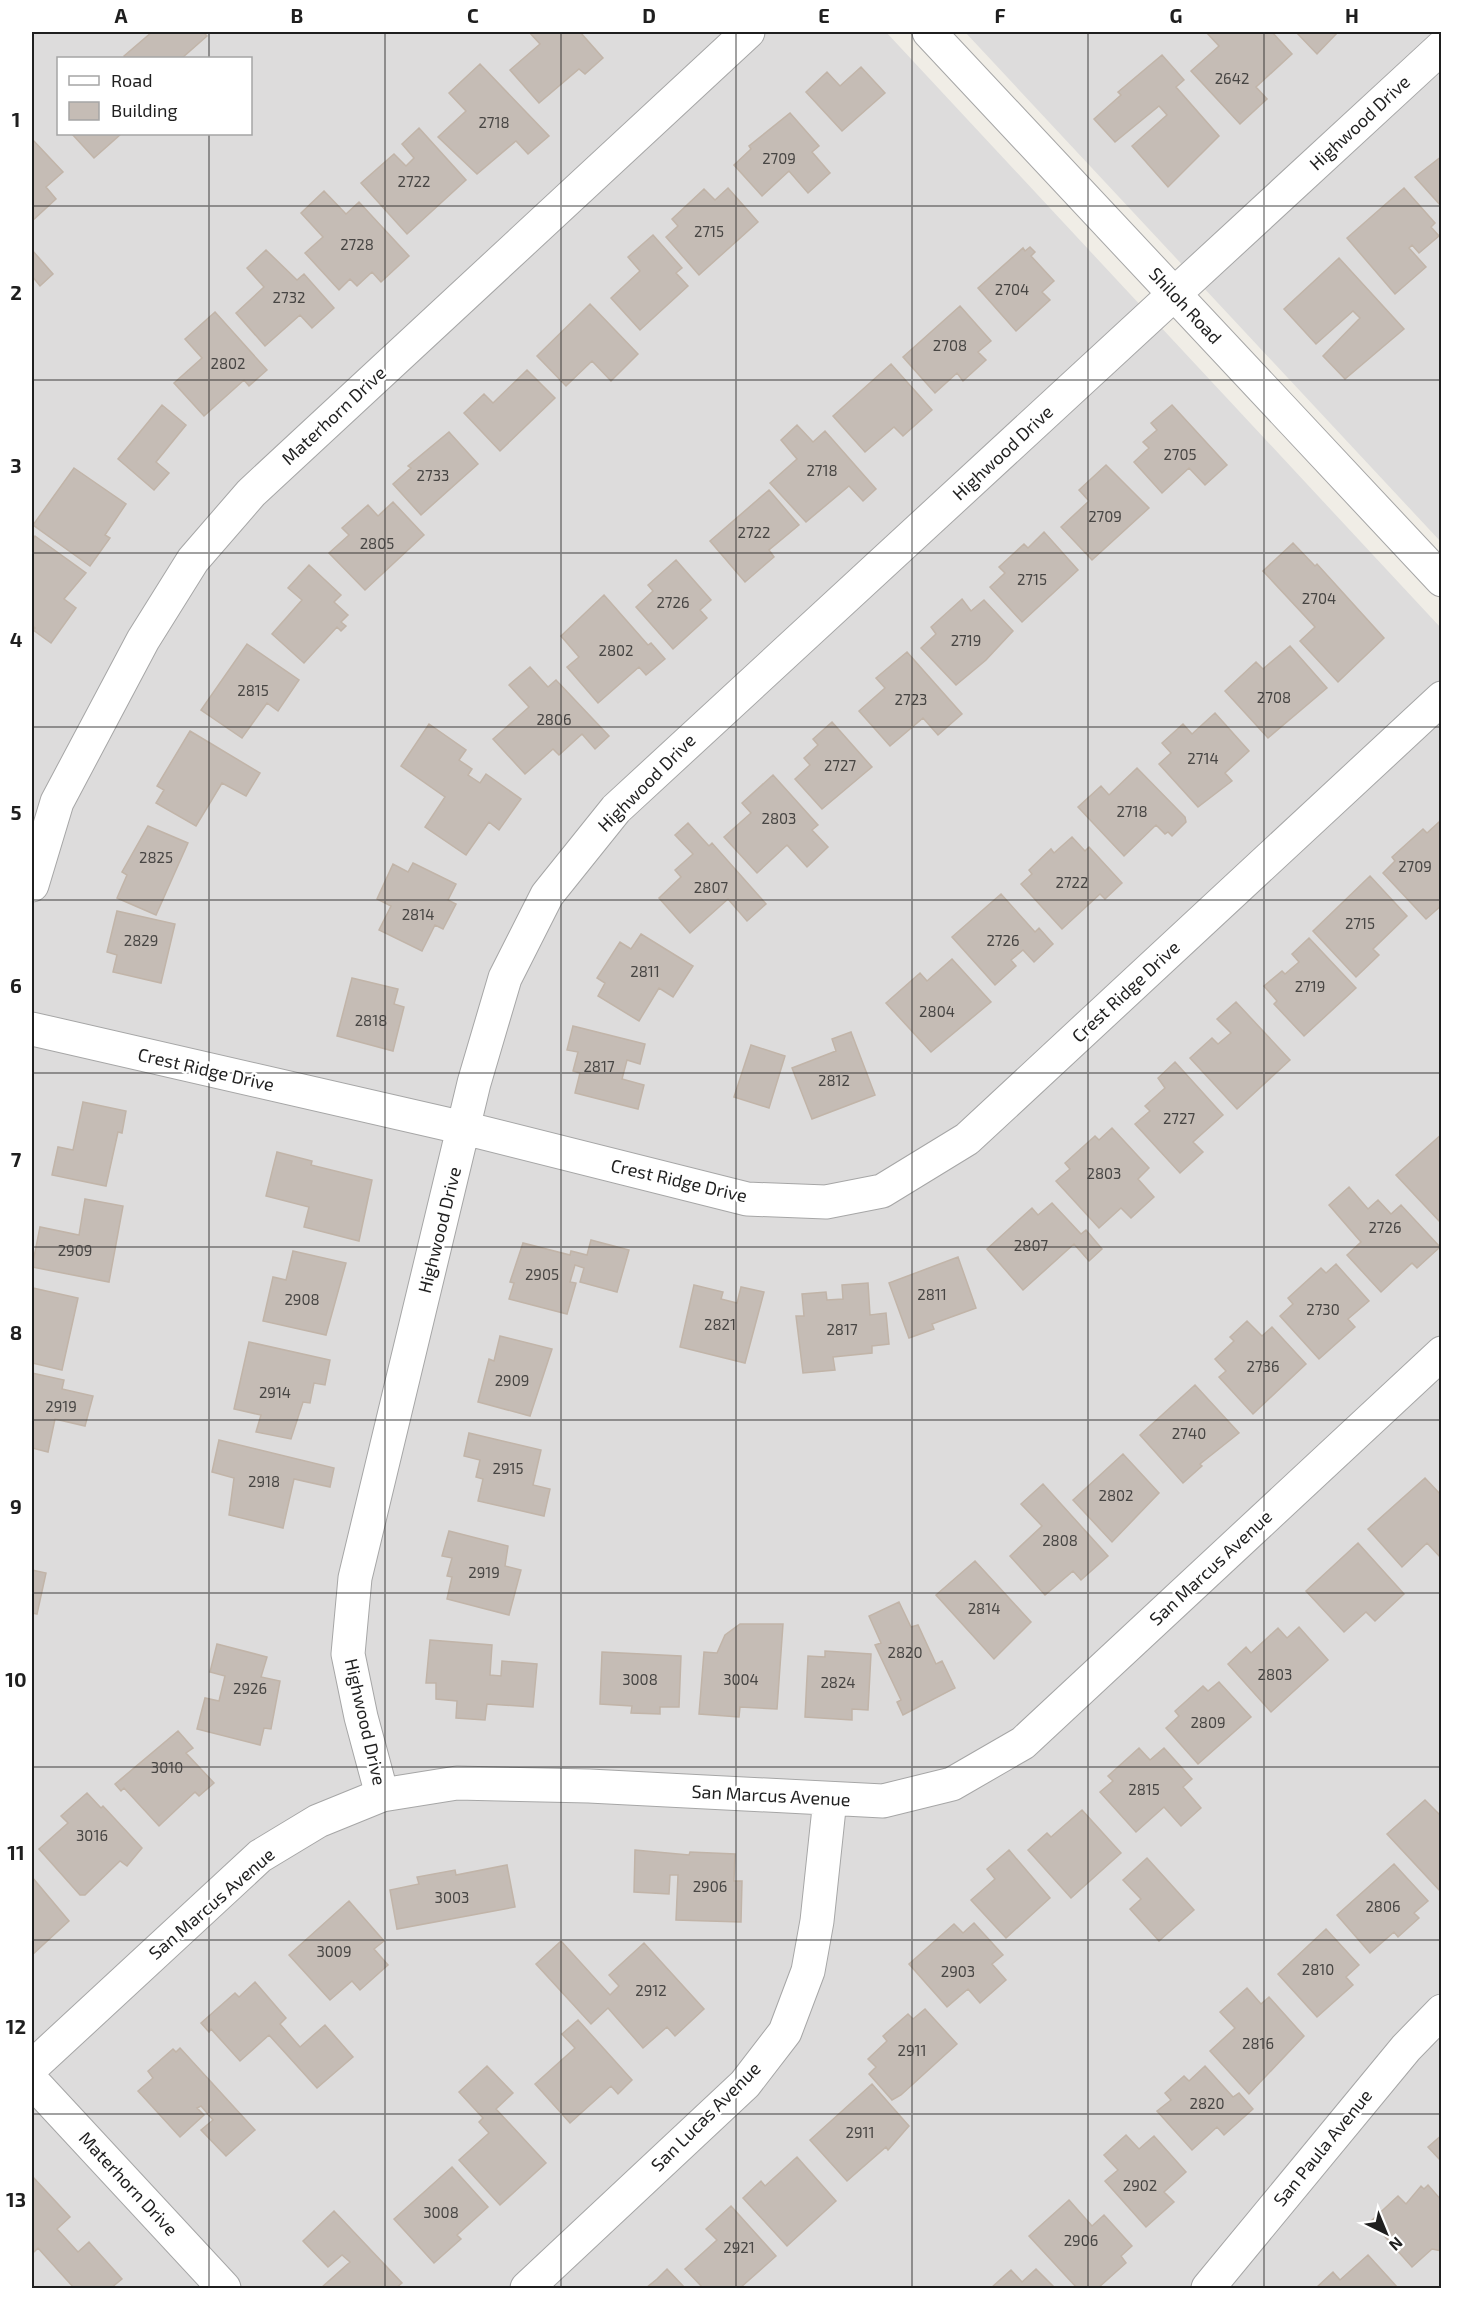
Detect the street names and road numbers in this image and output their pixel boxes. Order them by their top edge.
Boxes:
street label: Highwood Drive [1305,70,1414,174]
street label: Shiloh Road [1145,263,1227,348]
street label: Materhorn Drive [277,361,390,469]
street label: Highwood Drive [948,400,1057,504]
street label: Highwood Drive [593,729,700,836]
street label: Crest Ridge Drive [1067,936,1184,1047]
street label: Crest Ridge Drive [136,1043,277,1095]
street label: Crest Ridge Drive [609,1154,750,1206]
street label: Highwood Drive [413,1164,465,1295]
street label: San Marcus Avenue [1145,1505,1276,1630]
street label: Highwood Drive [341,1656,391,1787]
street label: San Marcus Avenue [691,1780,851,1810]
street label: San Marcus Avenue [144,1843,279,1964]
street label: San Lucas Avenue [646,2057,765,2176]
street label: San Paula Avenue [1268,2084,1376,2210]
street label: Materhorn Drive [75,2127,183,2240]

